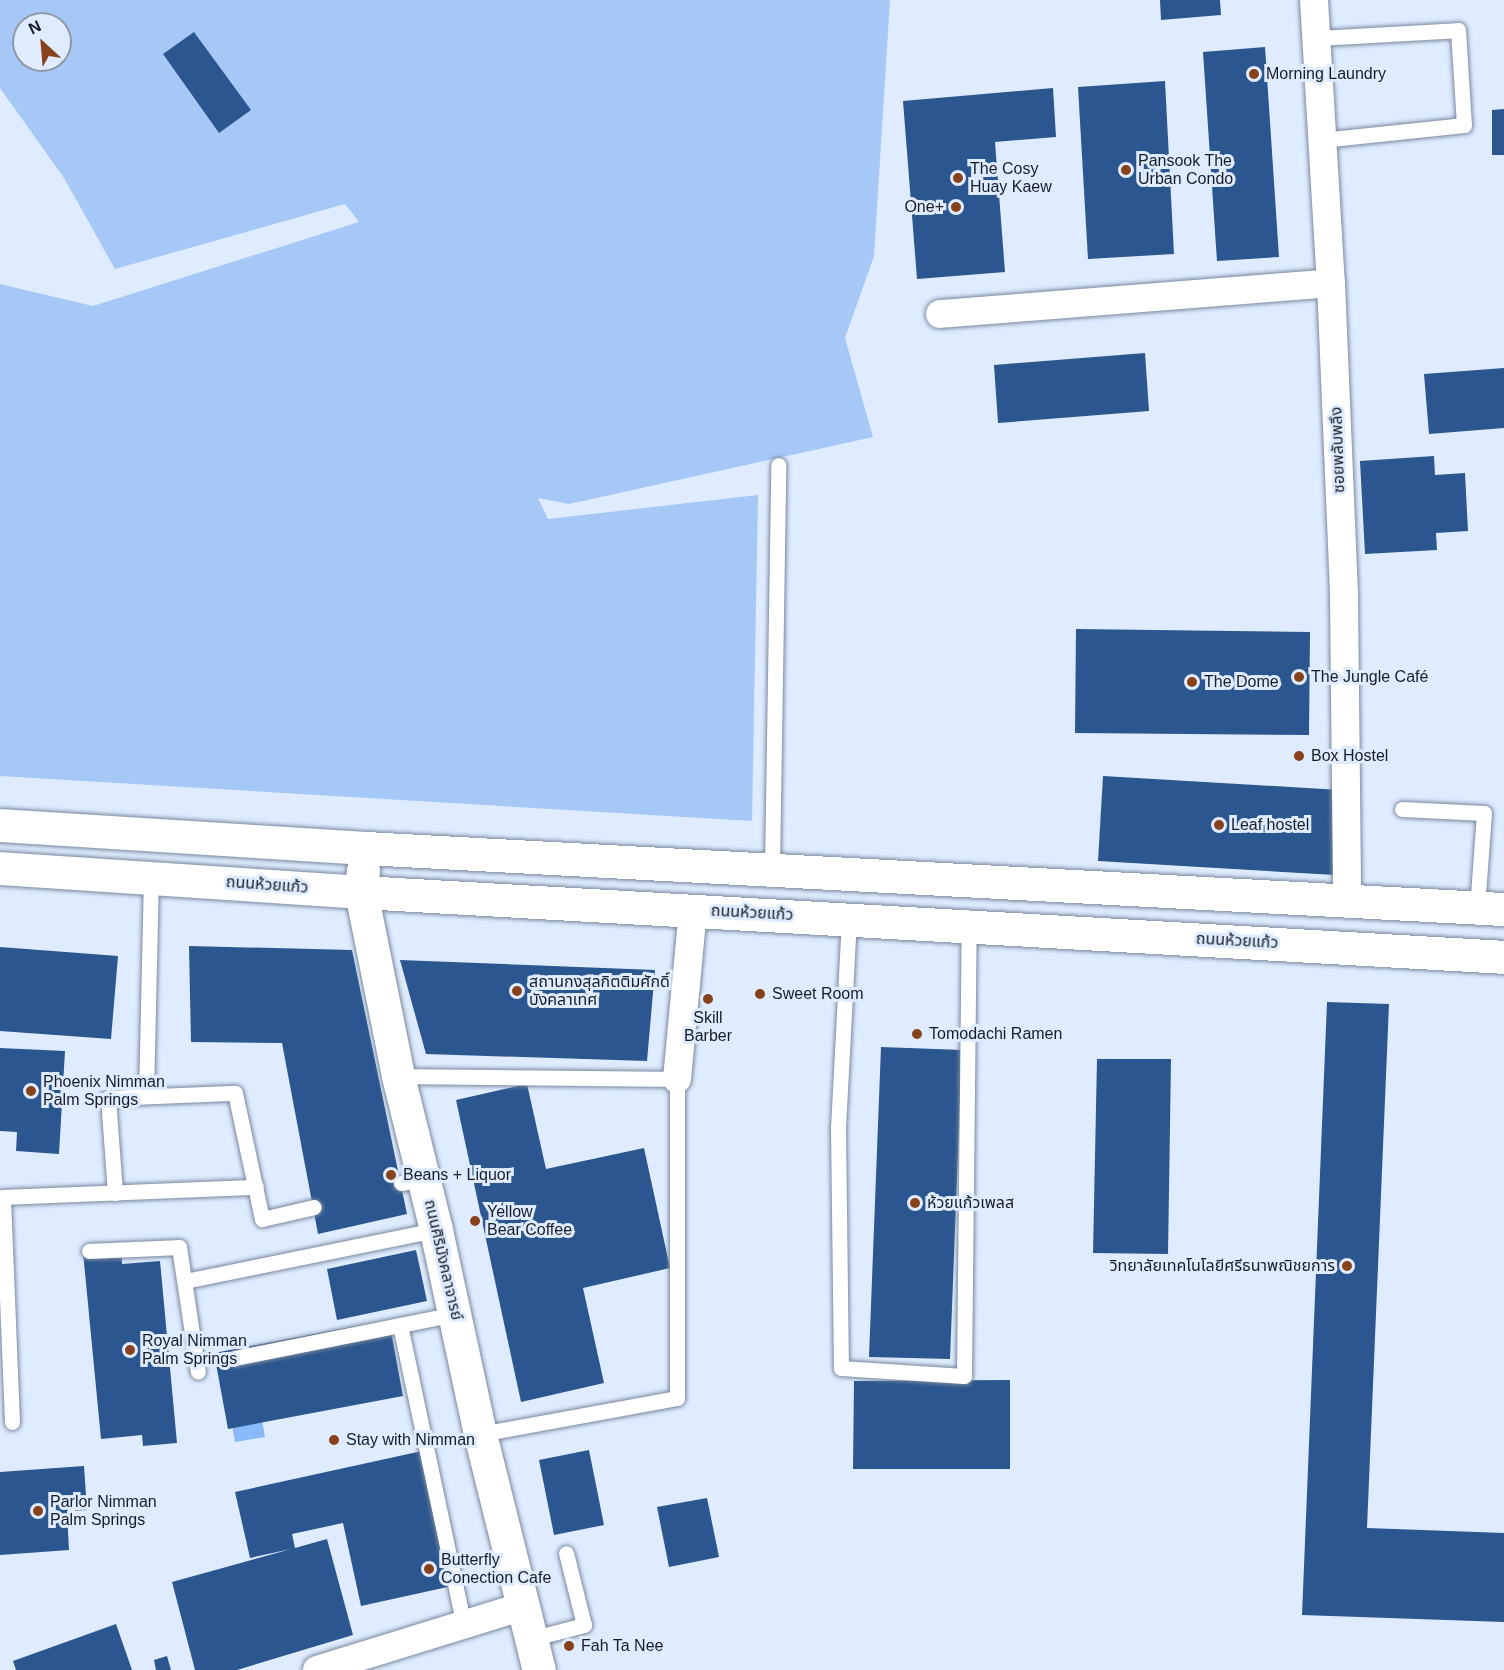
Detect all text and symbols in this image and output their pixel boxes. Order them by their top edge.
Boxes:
north arrow [12,12,72,72]
text: N [26,17,44,37]
place label: Morning Laundry [1266,64,1386,84]
marker: Morning Laundry [1247,67,1261,81]
place label: Pansook The Urban Condo [1138,151,1233,189]
place label: The Cosy Huay Kaew [970,159,1052,197]
marker: Pansook The Urban Condo [1119,163,1133,177]
marker: The Cosy Huay Kaew [951,171,965,185]
place label: One+ [904,197,944,217]
marker: One+ [949,200,963,214]
street label: ซอยพลับพลึง [1327,407,1349,493]
place label: The Jungle Café [1311,667,1428,687]
marker: The Jungle Café [1292,670,1306,684]
place label: The Dome [1204,672,1279,692]
marker: The Dome [1185,675,1199,689]
place label: Box Hostel [1311,746,1388,766]
marker: Box Hostel [1292,749,1306,763]
place label: Leaf hostel [1231,815,1309,835]
marker: Leaf hostel [1212,818,1226,832]
street label: ถนนห้วยแก้ว [225,873,309,897]
street label: ถนนห้วยแก้ว [710,901,794,925]
street label: ถนนห้วยแก้ว [1195,929,1279,953]
place label: สถานกงสุลกิตติมศักดิ์ บังคลาเทศ [529,972,670,1010]
marker: สถานกงสุลกิตติมศักดิ์ บังคลาเทศ [510,984,524,998]
place label: Sweet Room [772,984,864,1004]
marker: Sweet Room [753,987,767,1001]
marker: Skill Barber [701,992,715,1006]
place label: Skill Barber [684,1008,732,1046]
place label: Tomodachi Ramen [929,1024,1062,1044]
marker: Tomodachi Ramen [910,1027,924,1041]
place label: Phoenix Nimman Palm Springs [43,1072,165,1110]
marker: Phoenix Nimman Palm Springs [24,1084,38,1098]
place label: Beans + Liquor [403,1165,511,1185]
marker: Beans + Liquor [384,1168,398,1182]
place label: ห้วยแก้วเพลส [927,1193,1014,1213]
marker: ห้วยแก้วเพลส [908,1196,922,1210]
street label: ถนนศิริมังคลาจารย์ [420,1198,466,1322]
place label: Yellow Bear Coffee [487,1202,572,1240]
marker: Yellow Bear Coffee [468,1214,482,1228]
place label: วิทยาลัยเทคโนโลยีศรีธนาพณิชยการ [1110,1256,1335,1276]
marker: วิทยาลัยเทคโนโลยีศรีธนาพณิชยการ [1340,1259,1354,1273]
place label: Royal Nimman Palm Springs [142,1331,247,1369]
marker: Royal Nimman Palm Springs [123,1343,137,1357]
place label: Stay with Nimman [346,1430,475,1450]
marker: Stay with Nimman [327,1433,341,1447]
place label: Parlor Nimman Palm Springs [50,1492,157,1530]
marker: Parlor Nimman Palm Springs [31,1504,45,1518]
place label: Butterfly Conection Cafe [441,1550,551,1588]
marker: Butterfly Conection Cafe [422,1562,436,1576]
place label: Fah Ta Nee [581,1636,664,1656]
marker: Fah Ta Nee [562,1639,576,1653]

